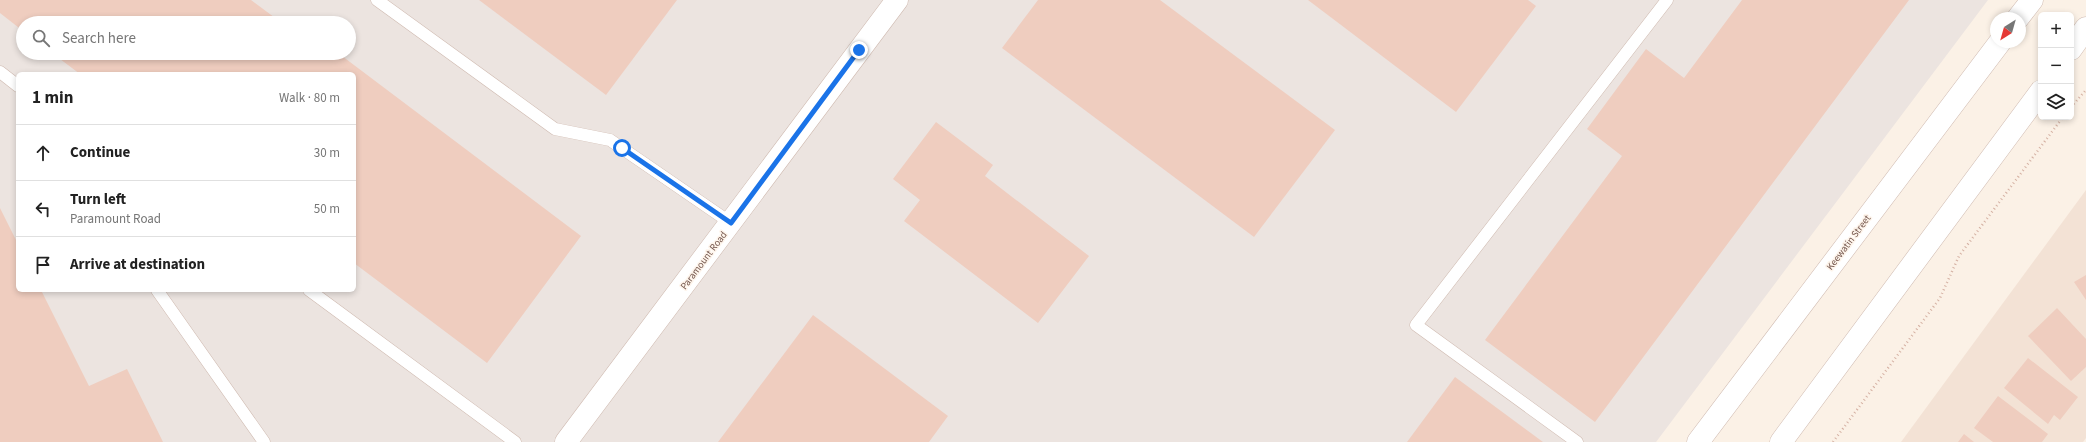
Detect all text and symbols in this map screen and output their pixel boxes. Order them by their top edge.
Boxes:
north arrow [1990,12,2026,48]
map controls [2038,12,2074,120]
button: + [2038,12,2074,48]
search box [16,16,356,60]
icon: search [30,27,52,49]
text: Search here [62,28,136,49]
route end [850,41,868,59]
button: − [2038,48,2074,84]
button: layers [2038,84,2074,120]
text: 1 min [32,86,73,110]
text: Walk · 80 m [279,89,340,107]
route start [613,139,631,157]
icon: ahead [32,142,54,164]
text: Continue [70,142,130,163]
text: 30 m [314,144,340,162]
text: Turn left [70,189,126,210]
icon: left [32,198,54,220]
text: 50 m [314,200,340,218]
text: Paramount Road [70,210,161,228]
street label: Keewatin Street [1823,212,1875,273]
street label: Paramount Road [677,228,730,293]
icon: arrive [32,254,54,276]
text: Arrive at destination [70,254,205,275]

